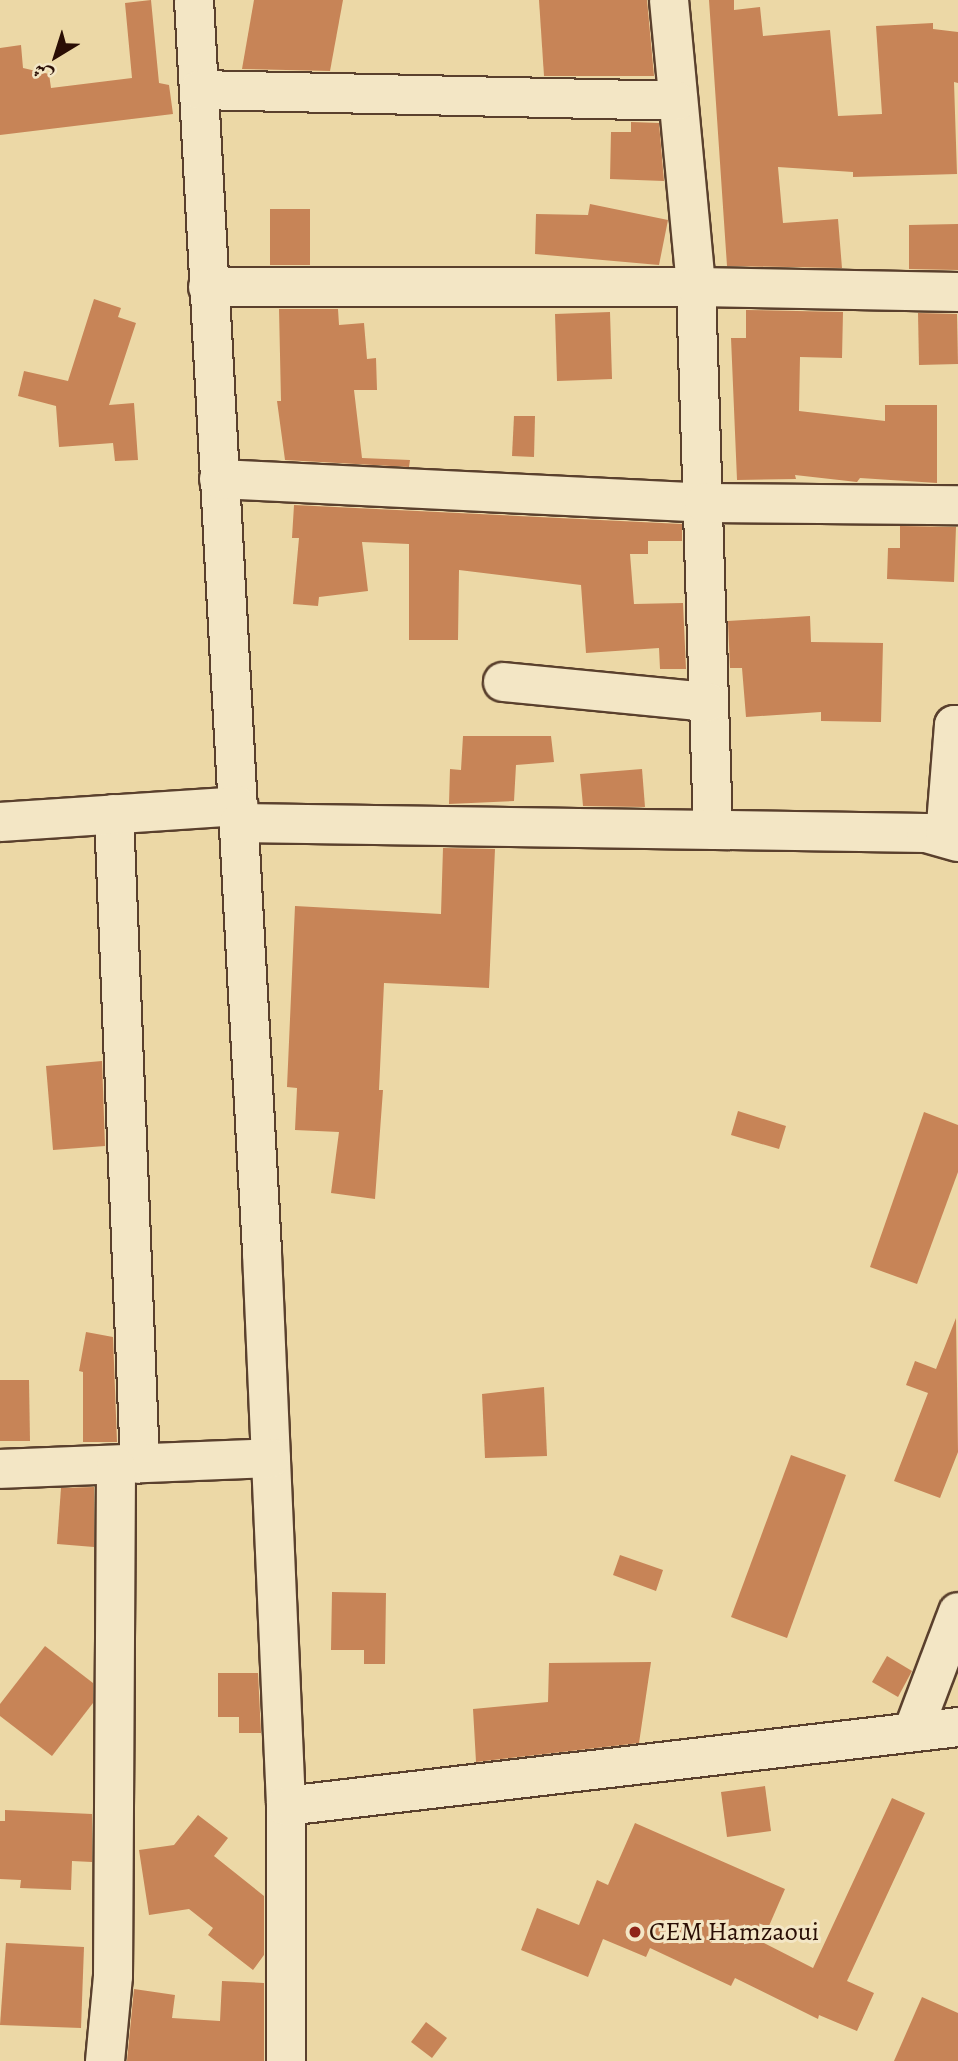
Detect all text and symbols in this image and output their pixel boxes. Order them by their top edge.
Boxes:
north arrow [21,21,91,91]
text: ش [28,57,59,89]
place label: CEM Hamzaoui [649,1916,819,1948]
marker: CEM Hamzaoui [627,1924,643,1940]

